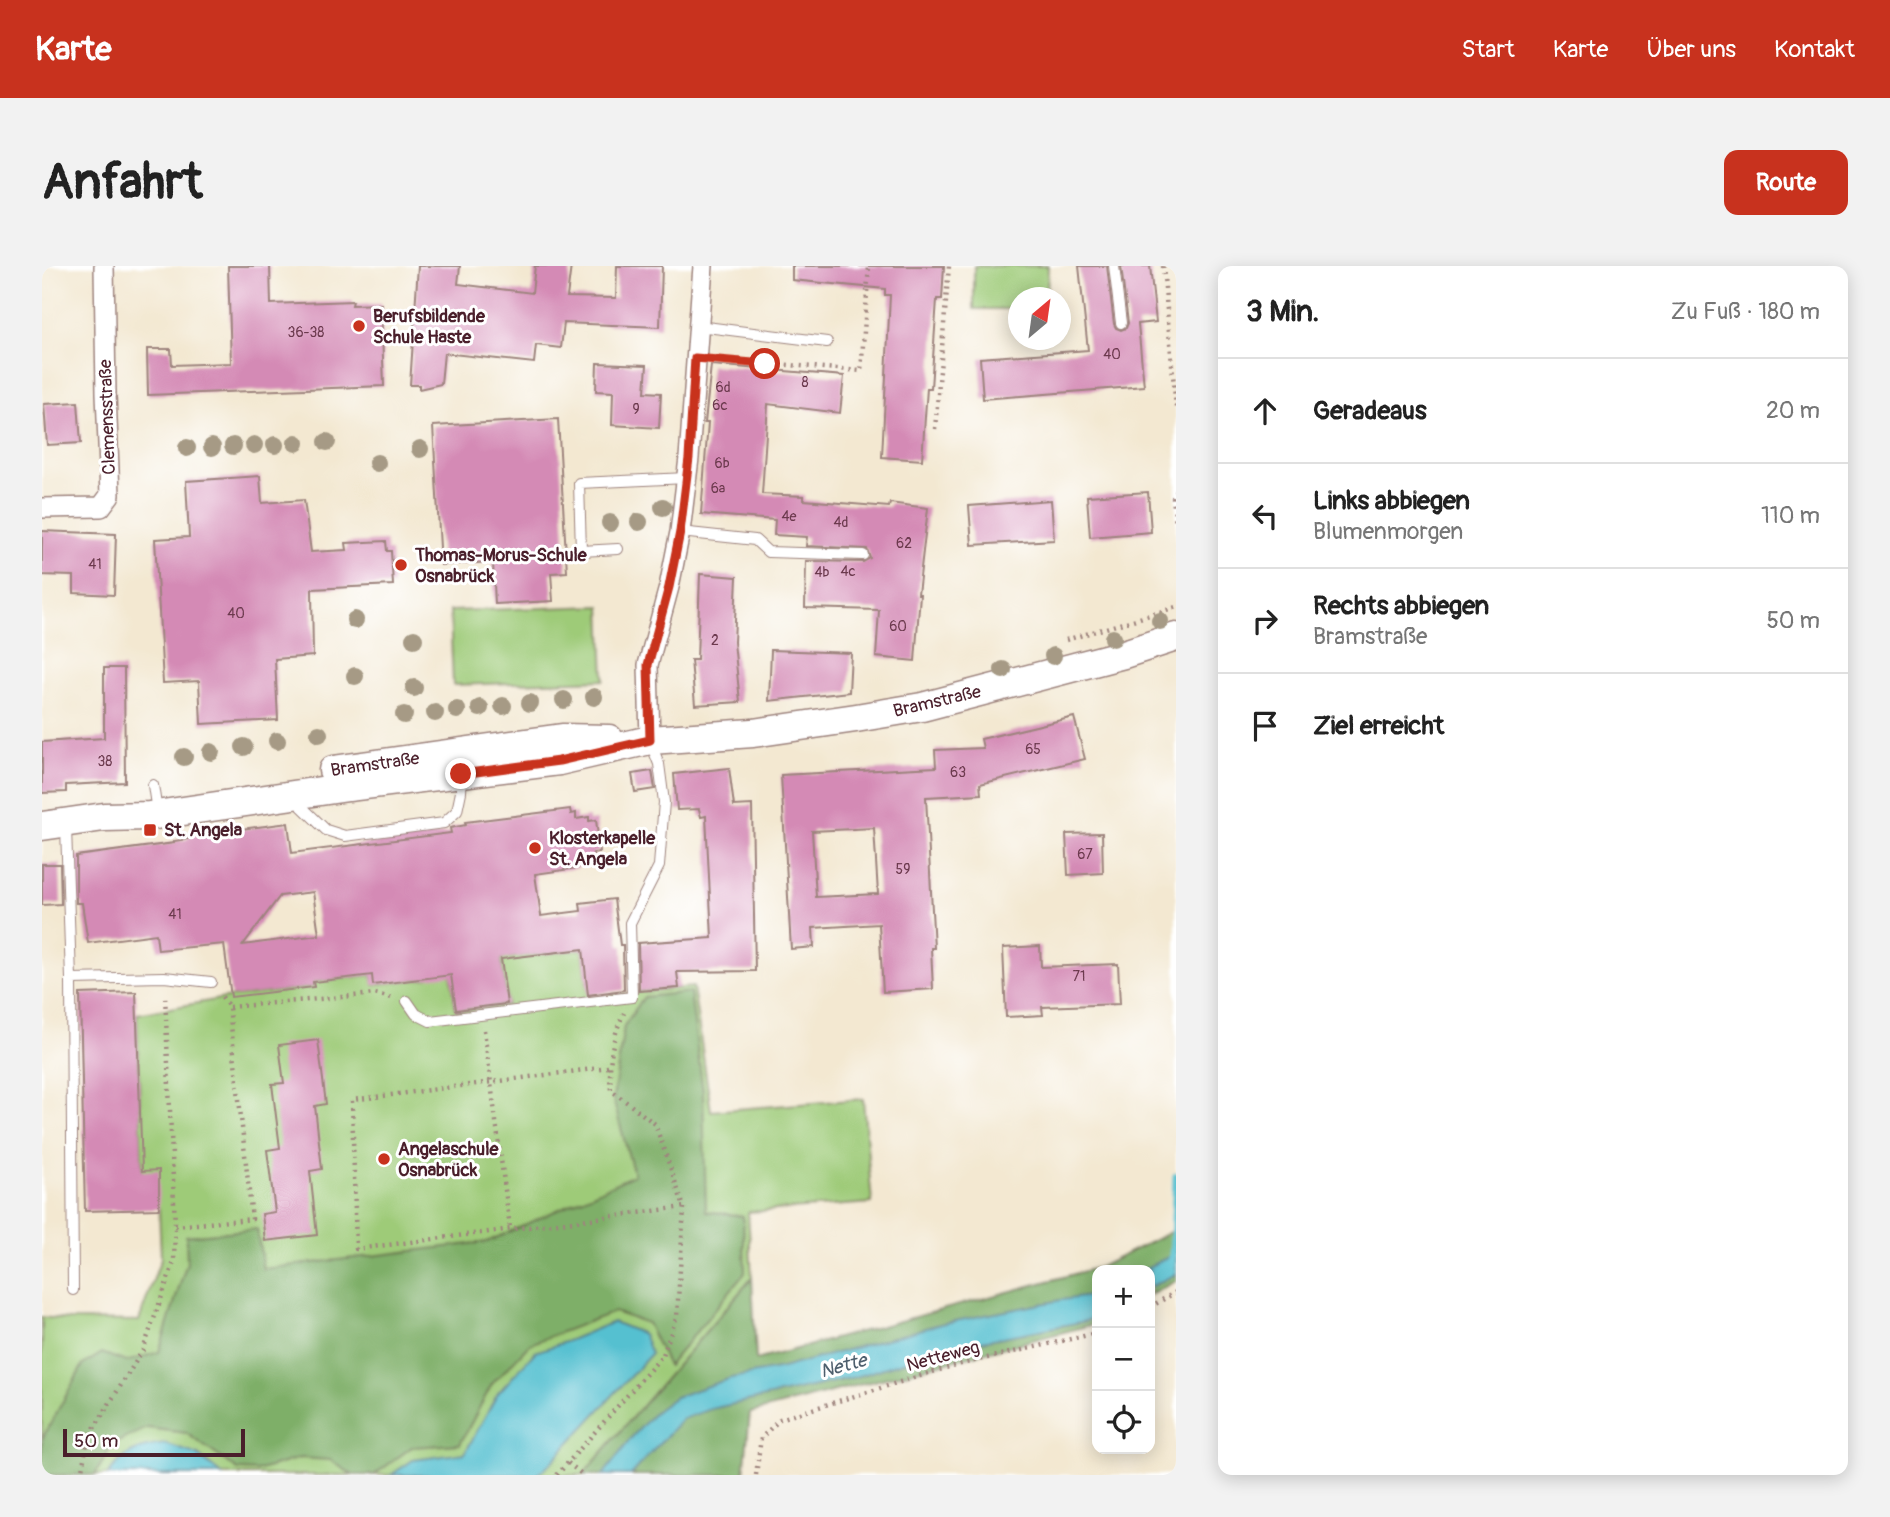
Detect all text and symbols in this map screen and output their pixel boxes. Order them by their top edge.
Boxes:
text: Karte [35,29,112,70]
text: Start [1462,35,1515,64]
text: Karte [1553,35,1608,64]
text: Über uns [1646,35,1736,64]
text: Kontakt [1774,35,1855,64]
button: Route [1724,150,1848,215]
text: Anfahrt [42,152,202,213]
north arrow [1008,287,1071,350]
text: 3 Min. [1246,293,1319,330]
text: Zu Fuß · 180 m [1671,297,1820,326]
place label: Berufsbildende Schule Haste [373,305,486,349]
marker: Berufsbildende Schule Haste [351,318,367,334]
house number: 36-38 [288,324,324,341]
house number: 40 [1103,346,1121,363]
route start [749,348,780,379]
street label: Clemensstraße [94,359,121,475]
house number: 8 [801,374,809,391]
house number: 6d [715,379,731,396]
icon: ahead [1246,392,1284,430]
text: Geradeaus [1313,395,1427,427]
text: 20 m [1766,396,1820,425]
house number: 6c [712,397,728,414]
house number: 9 [632,401,640,418]
house number: 6b [714,455,730,472]
house number: 6a [711,480,725,497]
text: Links abbiegen [1313,485,1470,517]
icon: left [1246,497,1284,535]
text: 110 m [1761,501,1820,530]
house number: 4e [781,508,797,525]
house number: 4d [834,514,849,531]
text: Blumenmorgen [1313,517,1463,546]
house number: 62 [896,535,912,552]
place label: Thomas-Morus-Schule Osnabrück [414,544,588,588]
house number: 41 [88,556,102,573]
marker: Thomas-Morus-Schule Osnabrück [393,557,409,573]
house number: 4c [840,563,856,580]
house number: 4b [815,564,830,581]
text: Rechts abbiegen [1313,590,1489,622]
icon: right [1246,602,1284,640]
house number: 40 [227,605,245,622]
text: 50 m [1766,606,1820,635]
house number: 60 [889,618,907,635]
text: Bramstraße [1313,622,1427,651]
house number: 2 [711,632,719,649]
street label: Bramstraße [891,680,983,723]
icon: arrive [1246,707,1284,745]
text: Ziel erreicht [1313,710,1444,742]
house number: 65 [1025,741,1041,758]
street label: Bramstraße [329,747,421,782]
house number: 38 [98,753,112,770]
route end [445,758,476,789]
house number: 63 [950,764,966,781]
place label: St. Angela [164,819,243,842]
marker: St. Angela [142,822,158,838]
place label: Klosterkapelle St. Angela [549,827,656,871]
marker: Klosterkapelle St. Angela [527,840,543,856]
house number: 67 [1077,846,1093,863]
house number: 59 [896,861,910,878]
house number: 41 [168,906,182,923]
house number: 71 [1073,968,1085,985]
place label: Angelaschule Osnabrück [398,1138,499,1182]
marker: Angelaschule Osnabrück [376,1151,392,1167]
map controls [1092,1265,1155,1454]
button: + [1092,1265,1155,1328]
button: − [1092,1328,1155,1391]
street label: Netteweg [904,1336,982,1377]
water label: Nette [817,1348,871,1384]
button: locate [1092,1391,1155,1454]
scale bar [63,1426,245,1458]
text: 50 m [74,1429,118,1453]

